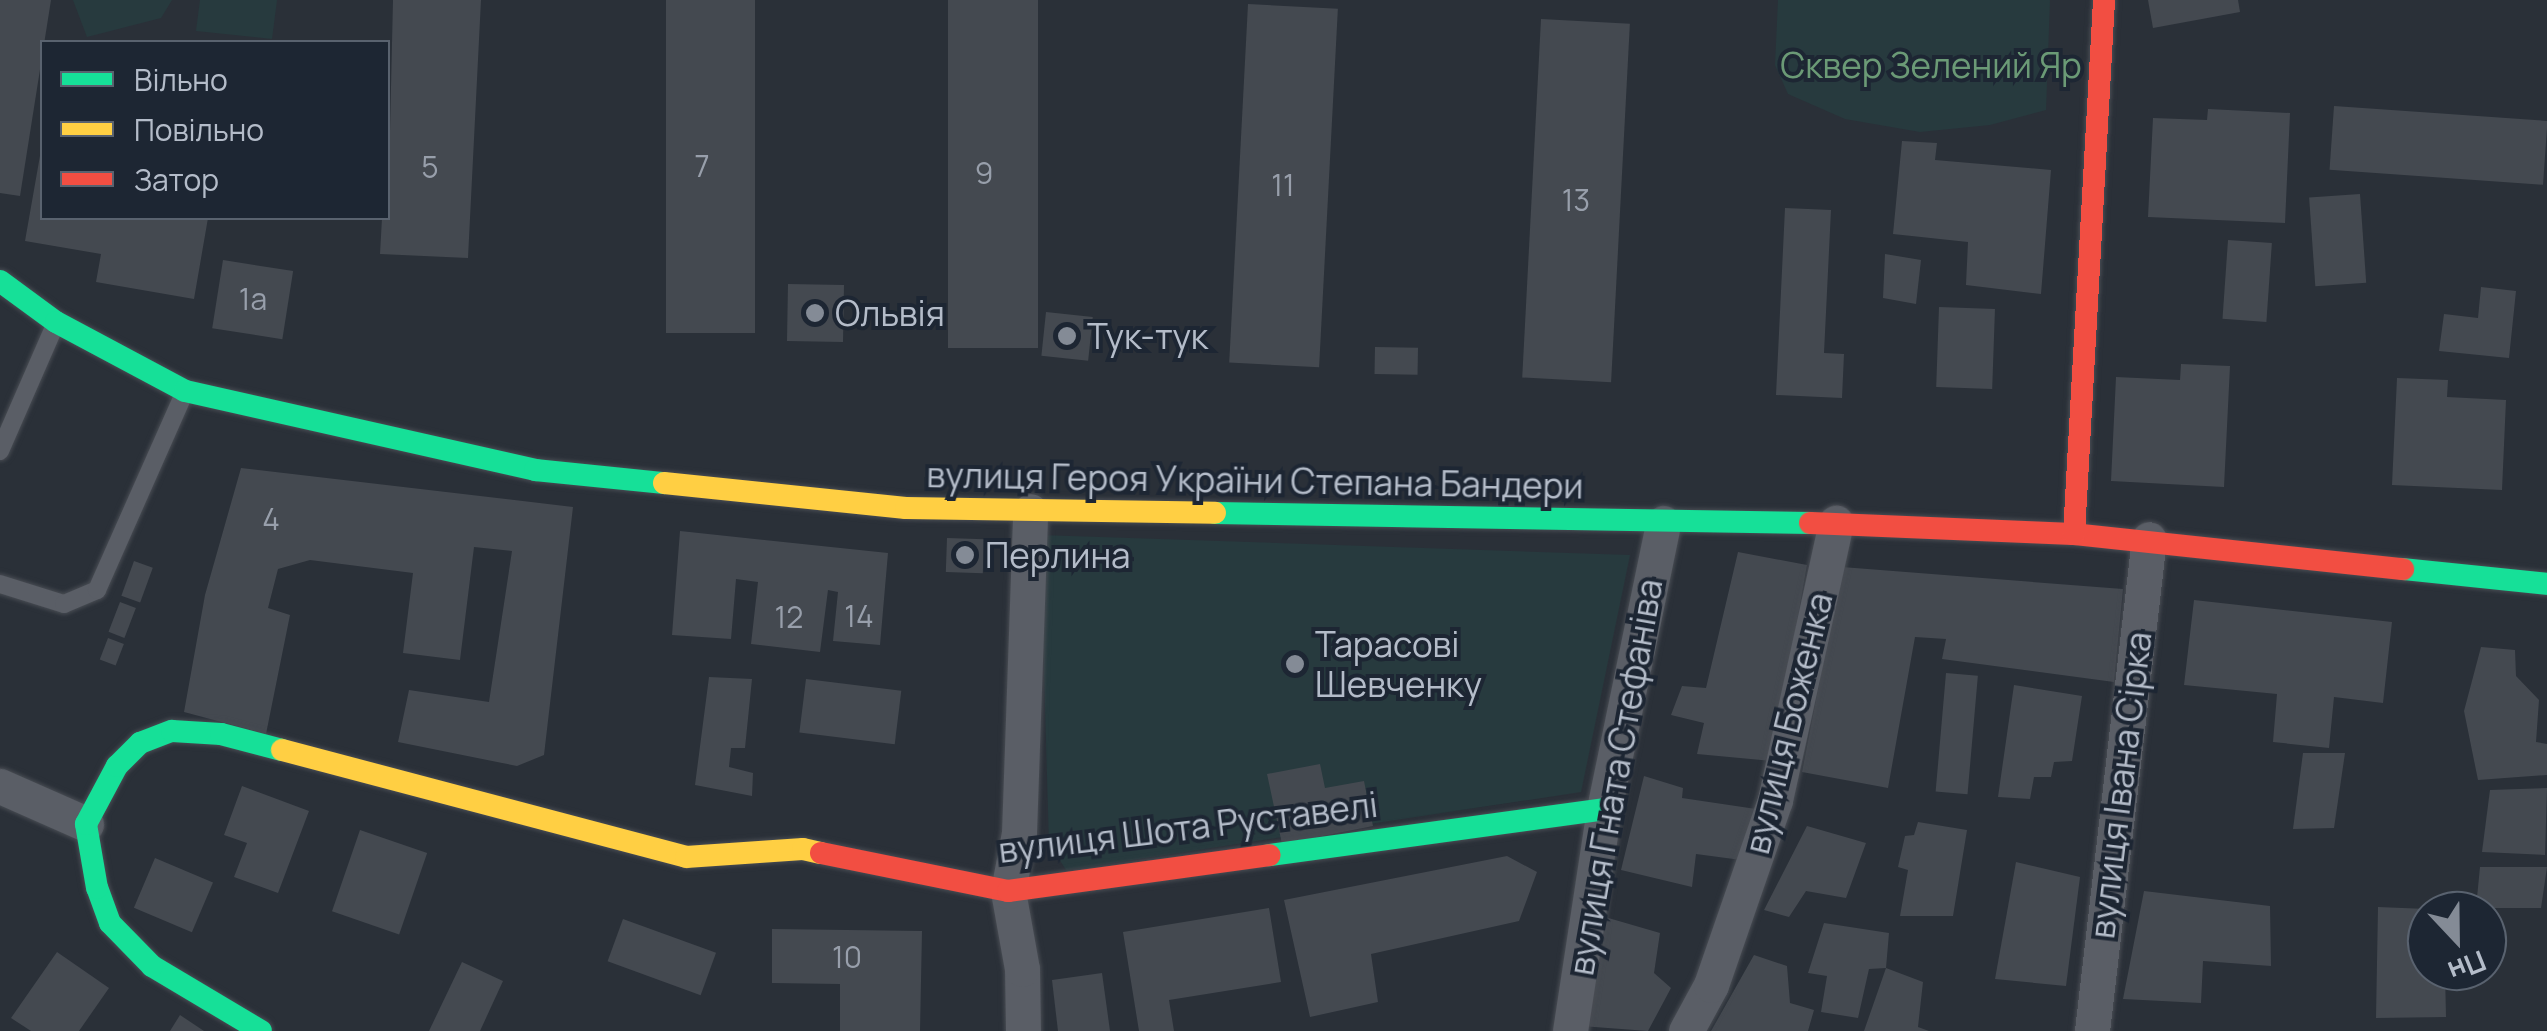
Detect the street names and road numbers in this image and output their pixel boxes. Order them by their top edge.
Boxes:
street label: вулиця Героя України Степана Бандери [926,453,1584,507]
street label: вулиця Гната Стефаніва [1559,576,1671,978]
street label: вулиця Боженка [1735,588,1841,858]
street label: вулиця Івана Сірка [2080,629,2160,941]
street label: вулиця Шота Руставелі [996,783,1380,871]

